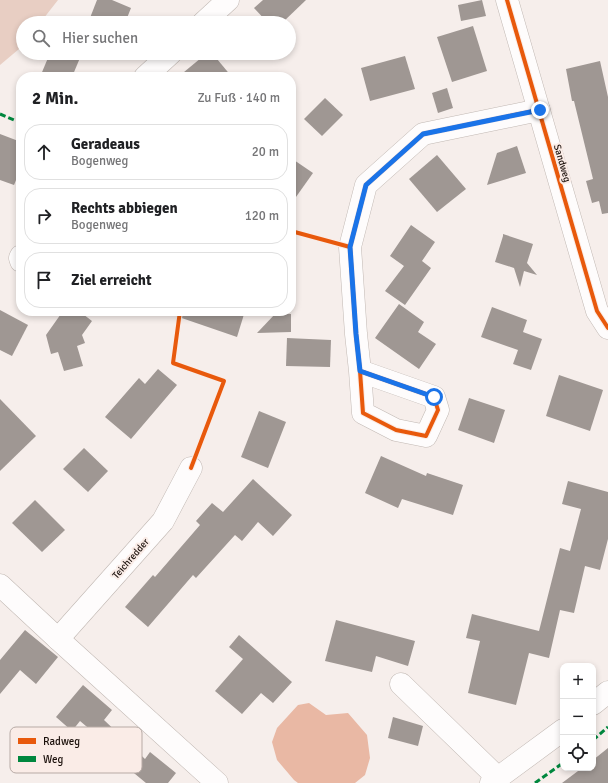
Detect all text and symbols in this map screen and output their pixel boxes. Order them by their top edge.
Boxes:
search box [16,16,296,60]
icon: search [30,27,52,49]
text: Hier suchen [62,29,138,47]
text: 2 Min. [32,88,78,109]
text: Zu Fuß · 140 m [197,90,280,106]
route end [531,101,549,119]
text: Geradeaus [71,135,140,153]
icon: ahead [33,141,55,163]
street label: Sandweg [551,143,573,184]
text: 20 m [252,144,279,160]
text: Bogenweg [71,153,128,169]
text: Rechts abbiegen [71,199,178,217]
icon: right [33,205,55,227]
text: 120 m [245,208,279,224]
text: Bogenweg [71,217,128,233]
icon: arrive [33,269,55,291]
text: Ziel erreicht [71,271,152,289]
route start [425,388,443,406]
street label: Teichredder [110,536,152,581]
map controls [560,663,596,771]
button: + [560,663,596,699]
button: − [560,699,596,735]
legend [10,727,142,773]
text: Radweg [43,735,80,748]
button: locate [560,735,596,771]
text: Weg [43,753,63,766]

